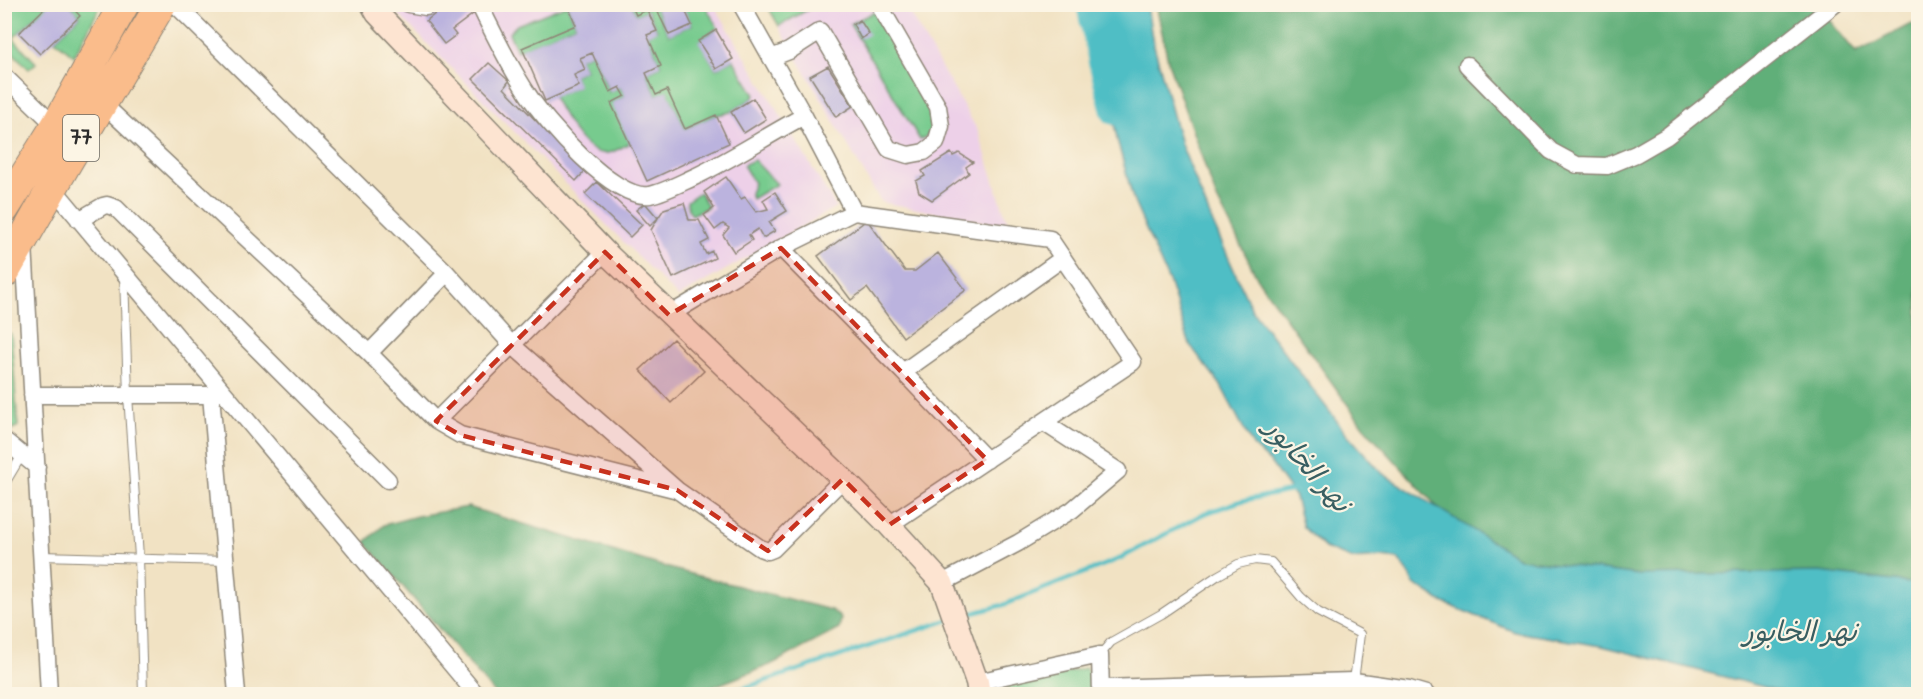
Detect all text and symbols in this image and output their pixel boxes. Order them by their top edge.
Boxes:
road number: 77 [63,115,99,161]
water label: نهر الخابور [1251,408,1361,526]
water label: نهر الخابور [1740,614,1860,655]

